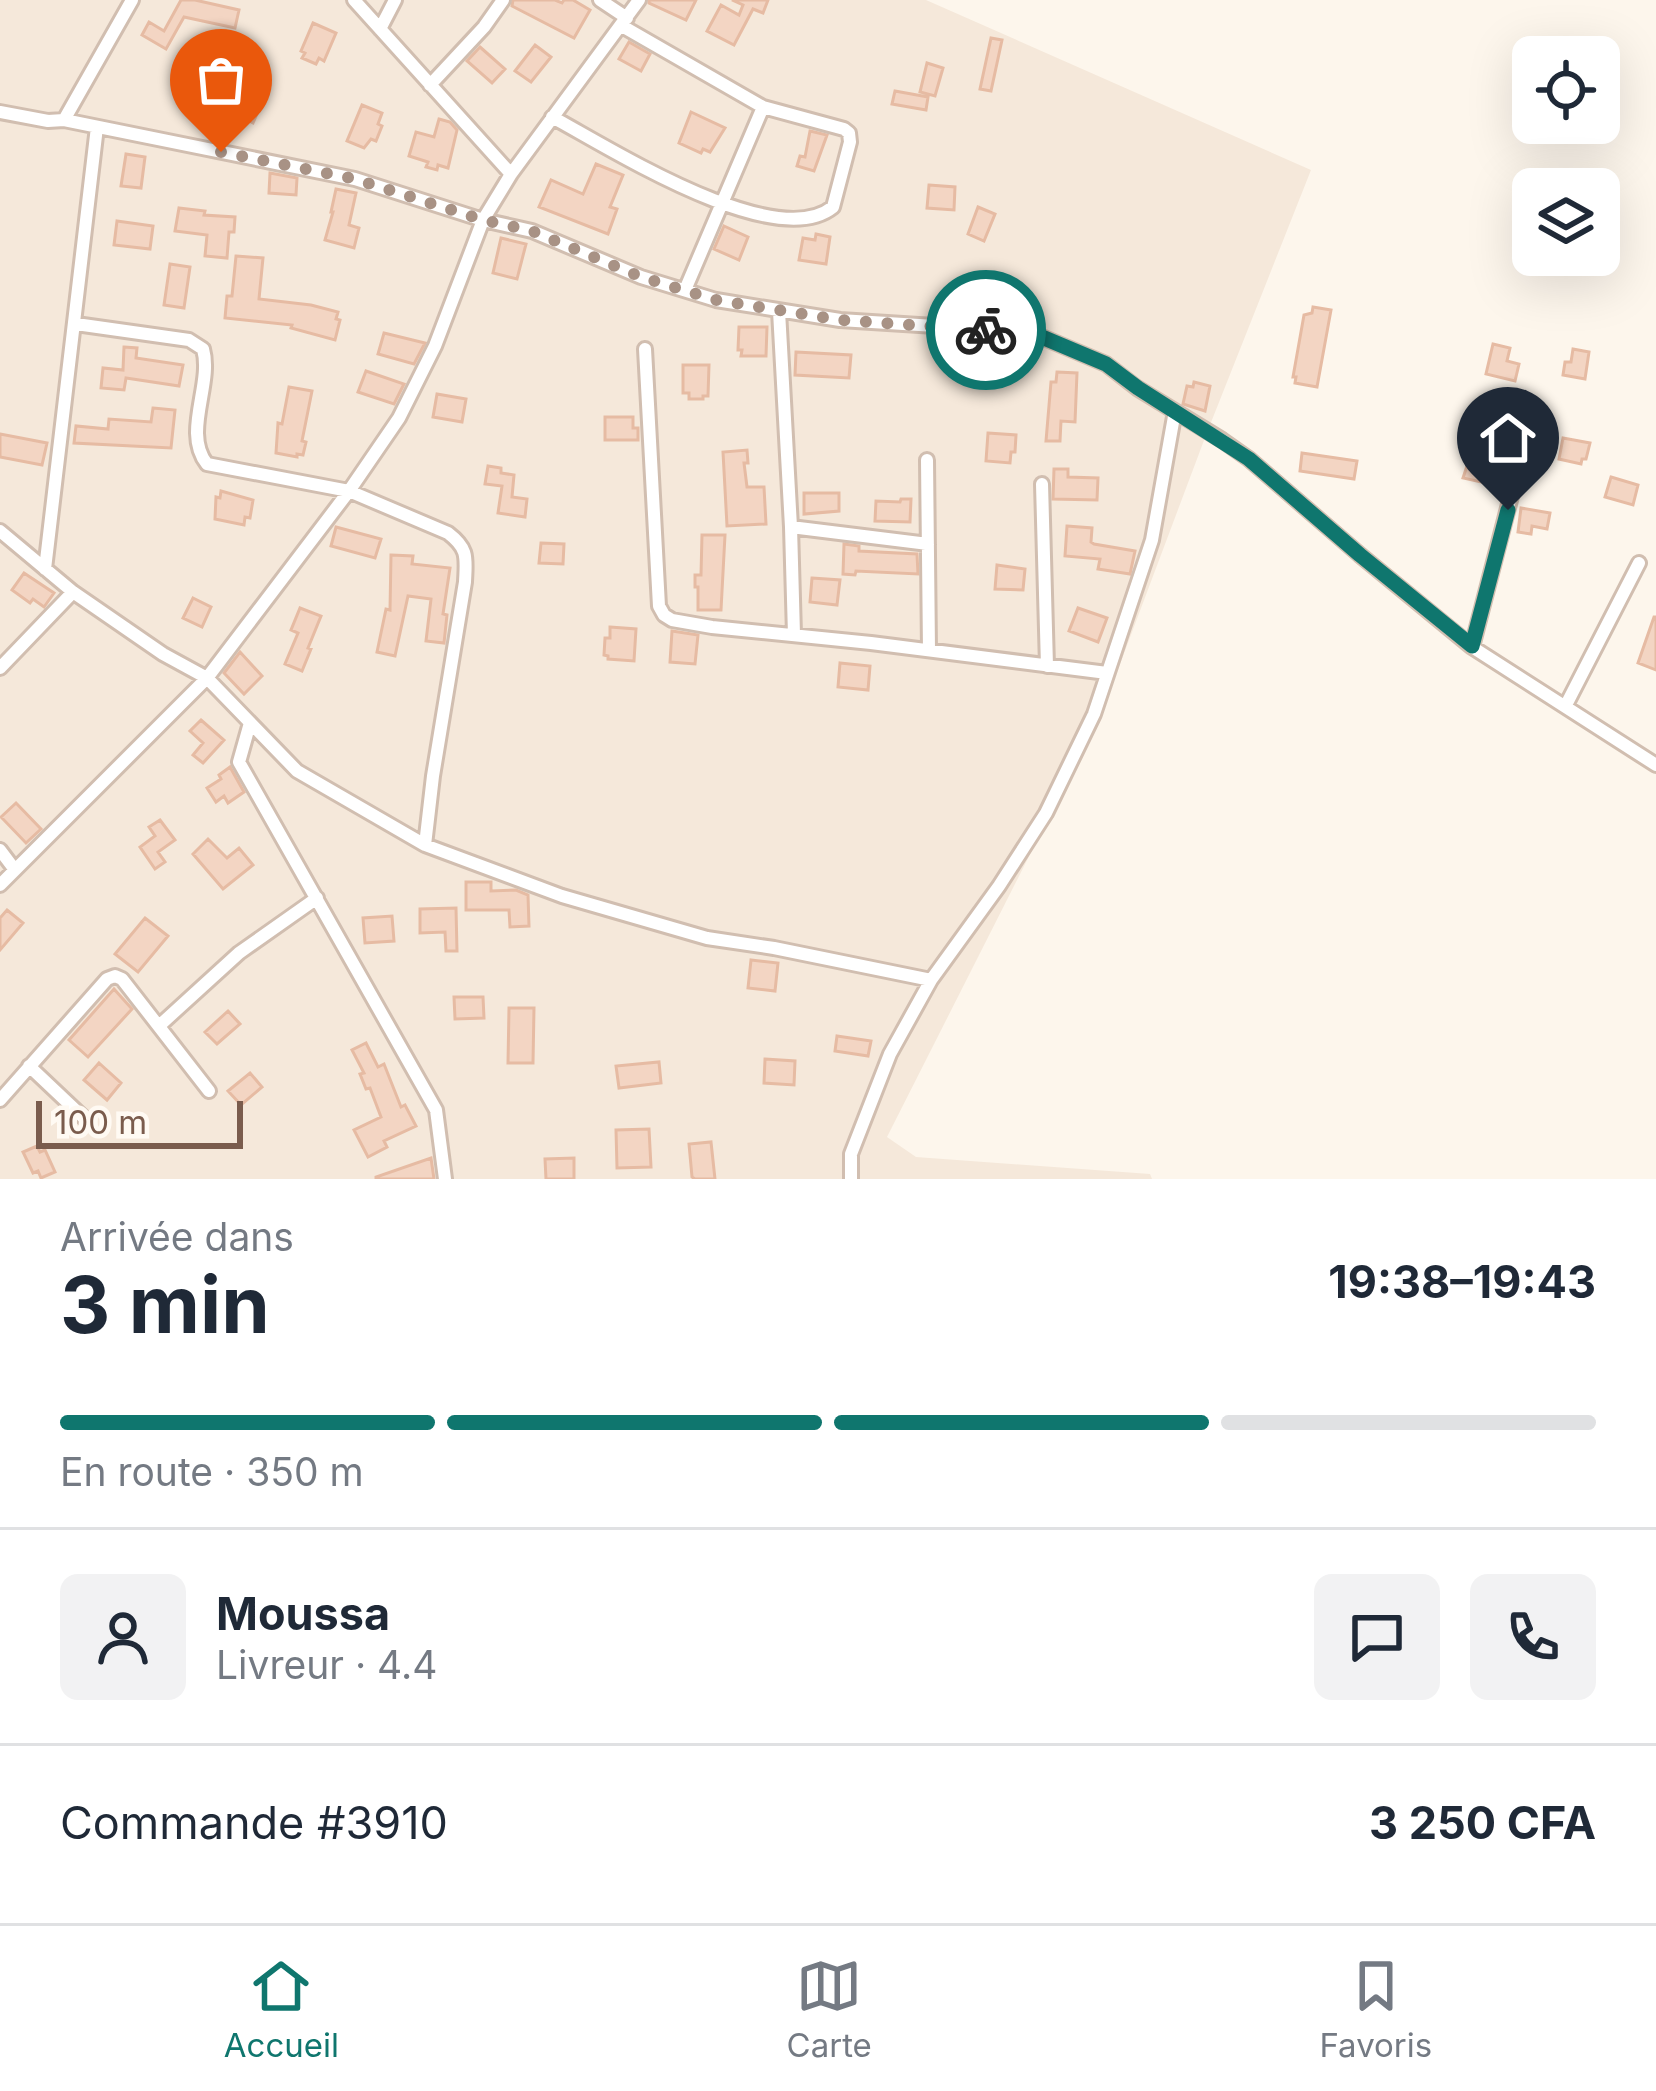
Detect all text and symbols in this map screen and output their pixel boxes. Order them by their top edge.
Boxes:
pin [170,29,272,152]
map controls [1512,36,1620,276]
button: locate [1512,36,1620,144]
icon: bag [188,47,254,113]
button: layers [1512,168,1620,276]
courier [926,270,1046,390]
icon: bike [953,297,1019,363]
pin [1457,387,1559,510]
icon: home [1475,405,1541,471]
scale bar [36,1095,243,1148]
text: 100 m [54,1102,147,1142]
text: Arrivée dans [60,1213,294,1260]
text: 19:38–19:43 [1328,1254,1596,1309]
text: 3 min [60,1257,270,1352]
text: En route · 350 m [60,1448,364,1495]
button: person [60,1574,186,1700]
button: chat [1314,1574,1440,1700]
button: phone [1470,1574,1596,1700]
text: Moussa [216,1586,390,1641]
text: Livreur · 4.4 [216,1641,437,1688]
text: Commande #3910 [60,1795,448,1850]
text: 3 250 CFA [1369,1795,1596,1850]
tab: Accueil [224,1953,339,2065]
tab: Carte [787,1953,872,2065]
tab: Favoris [1319,1953,1432,2065]

